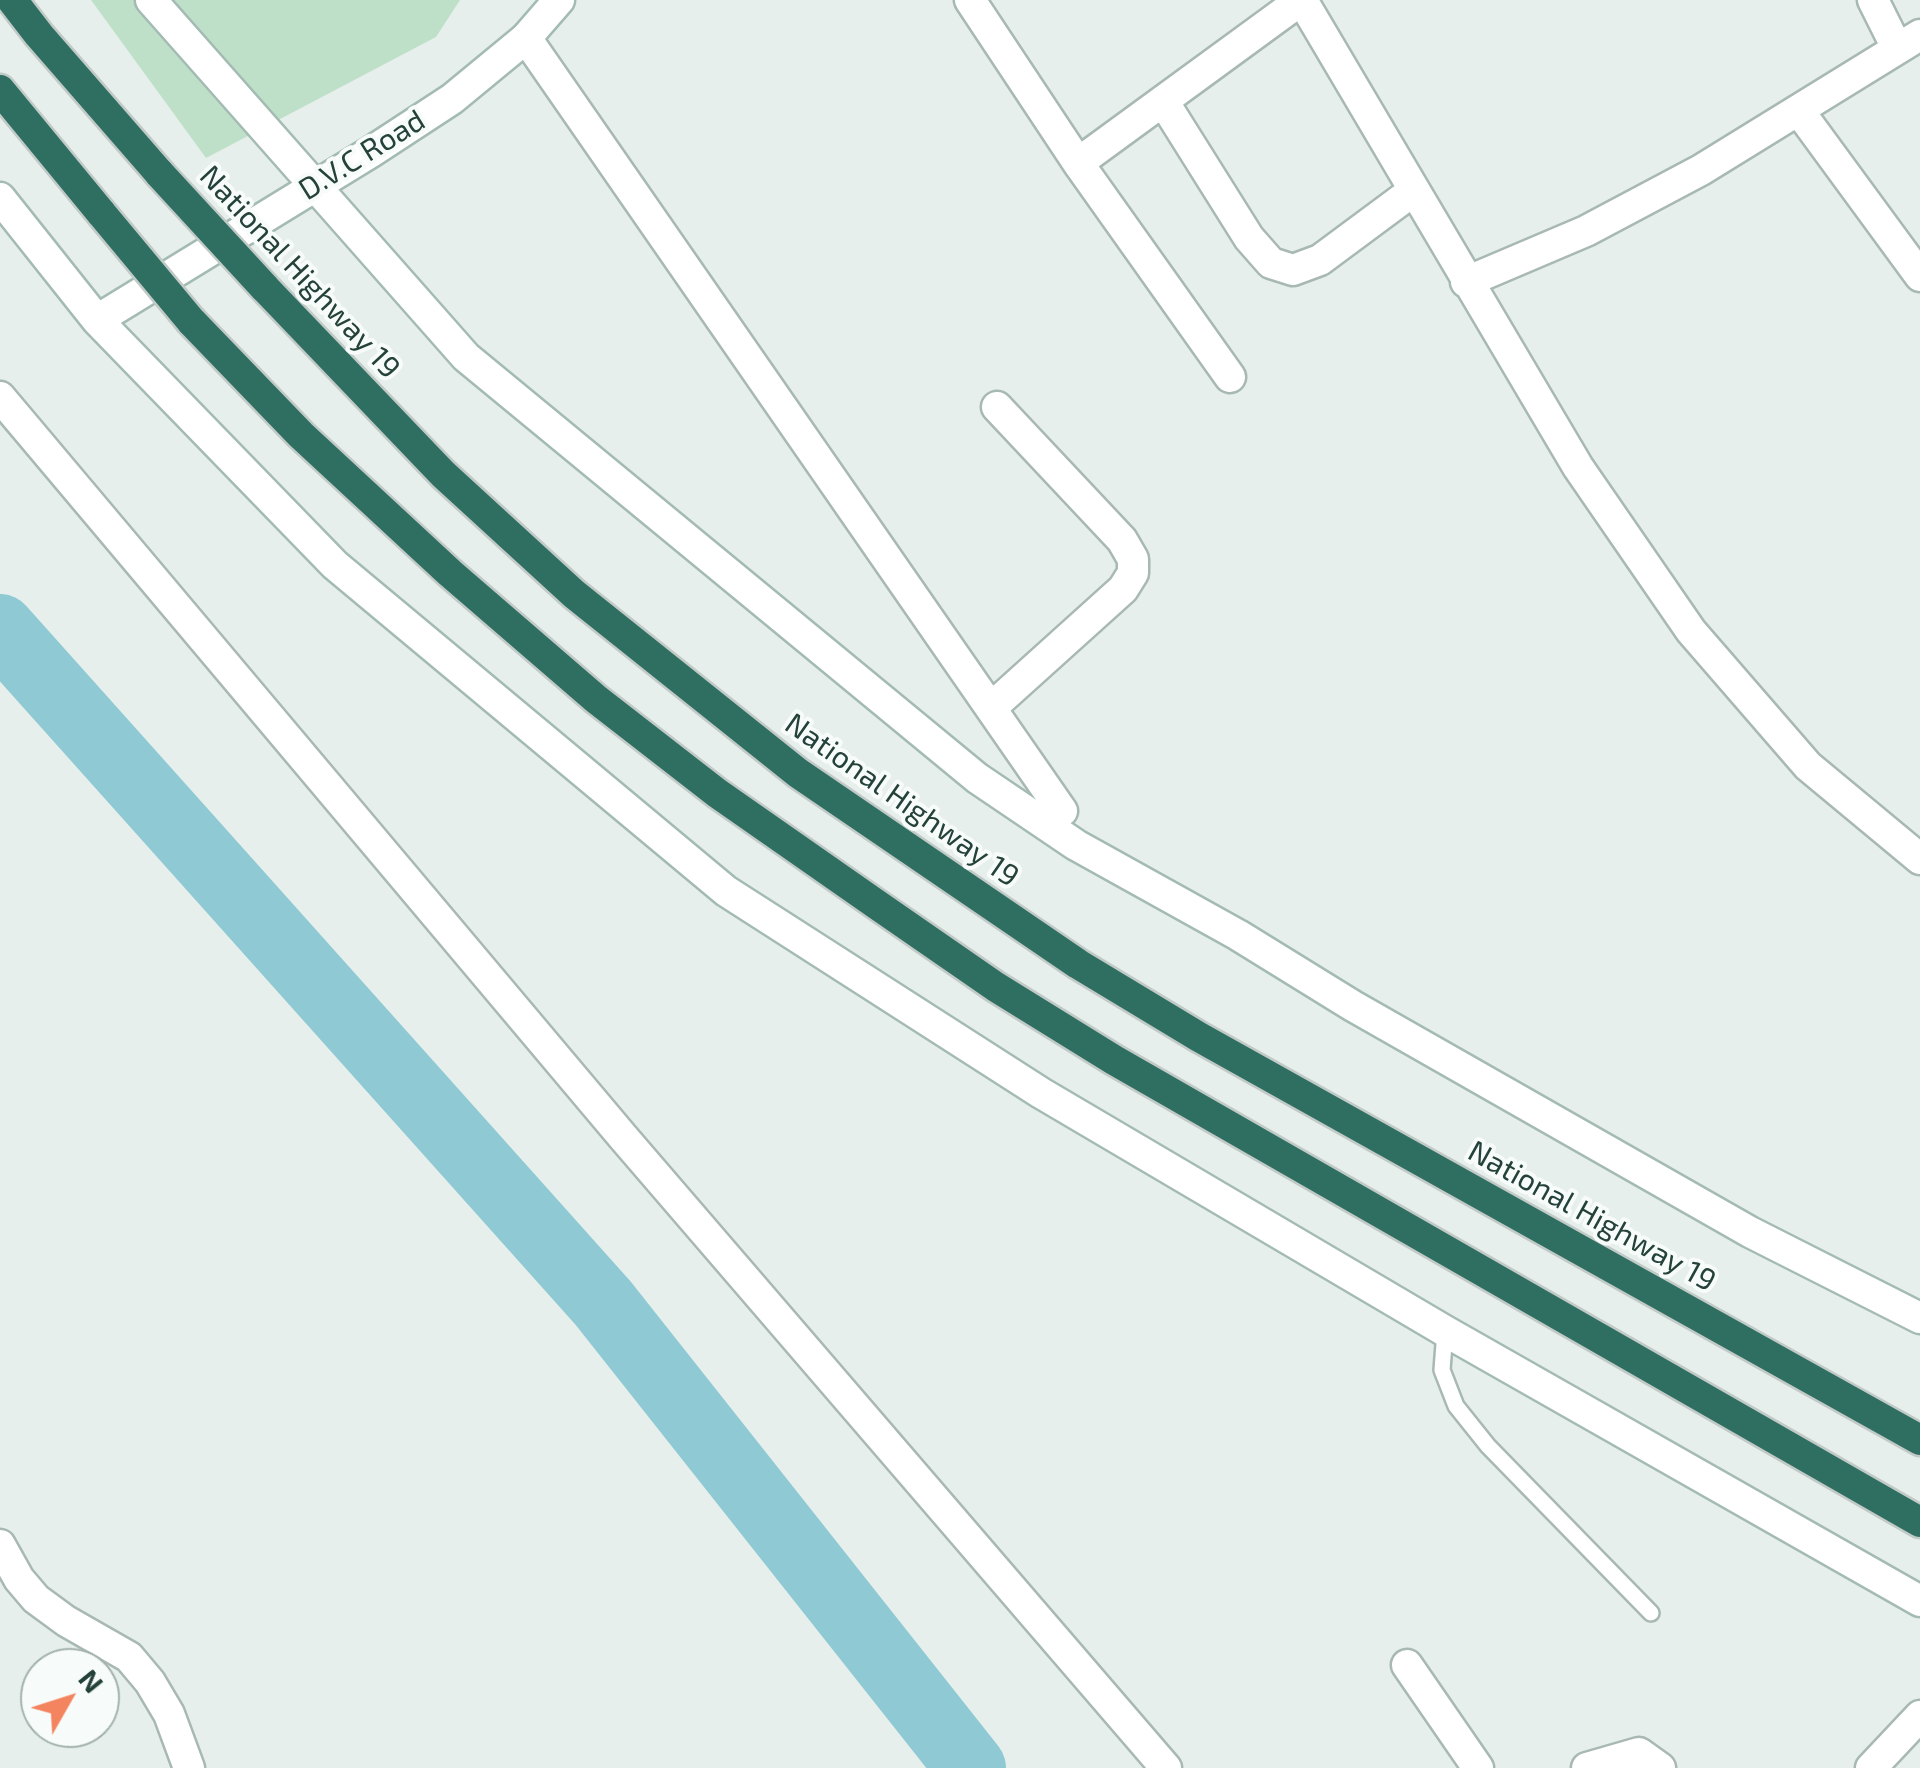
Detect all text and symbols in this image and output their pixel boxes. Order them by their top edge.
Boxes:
street label: D.V.C Road [292,102,432,208]
street label: National Highway 19 [192,158,408,386]
street label: National Highway 19 [778,706,1026,894]
street label: National Highway 19 [1462,1133,1722,1299]
north arrow [20,1648,120,1748]
text: N [72,1662,111,1699]

